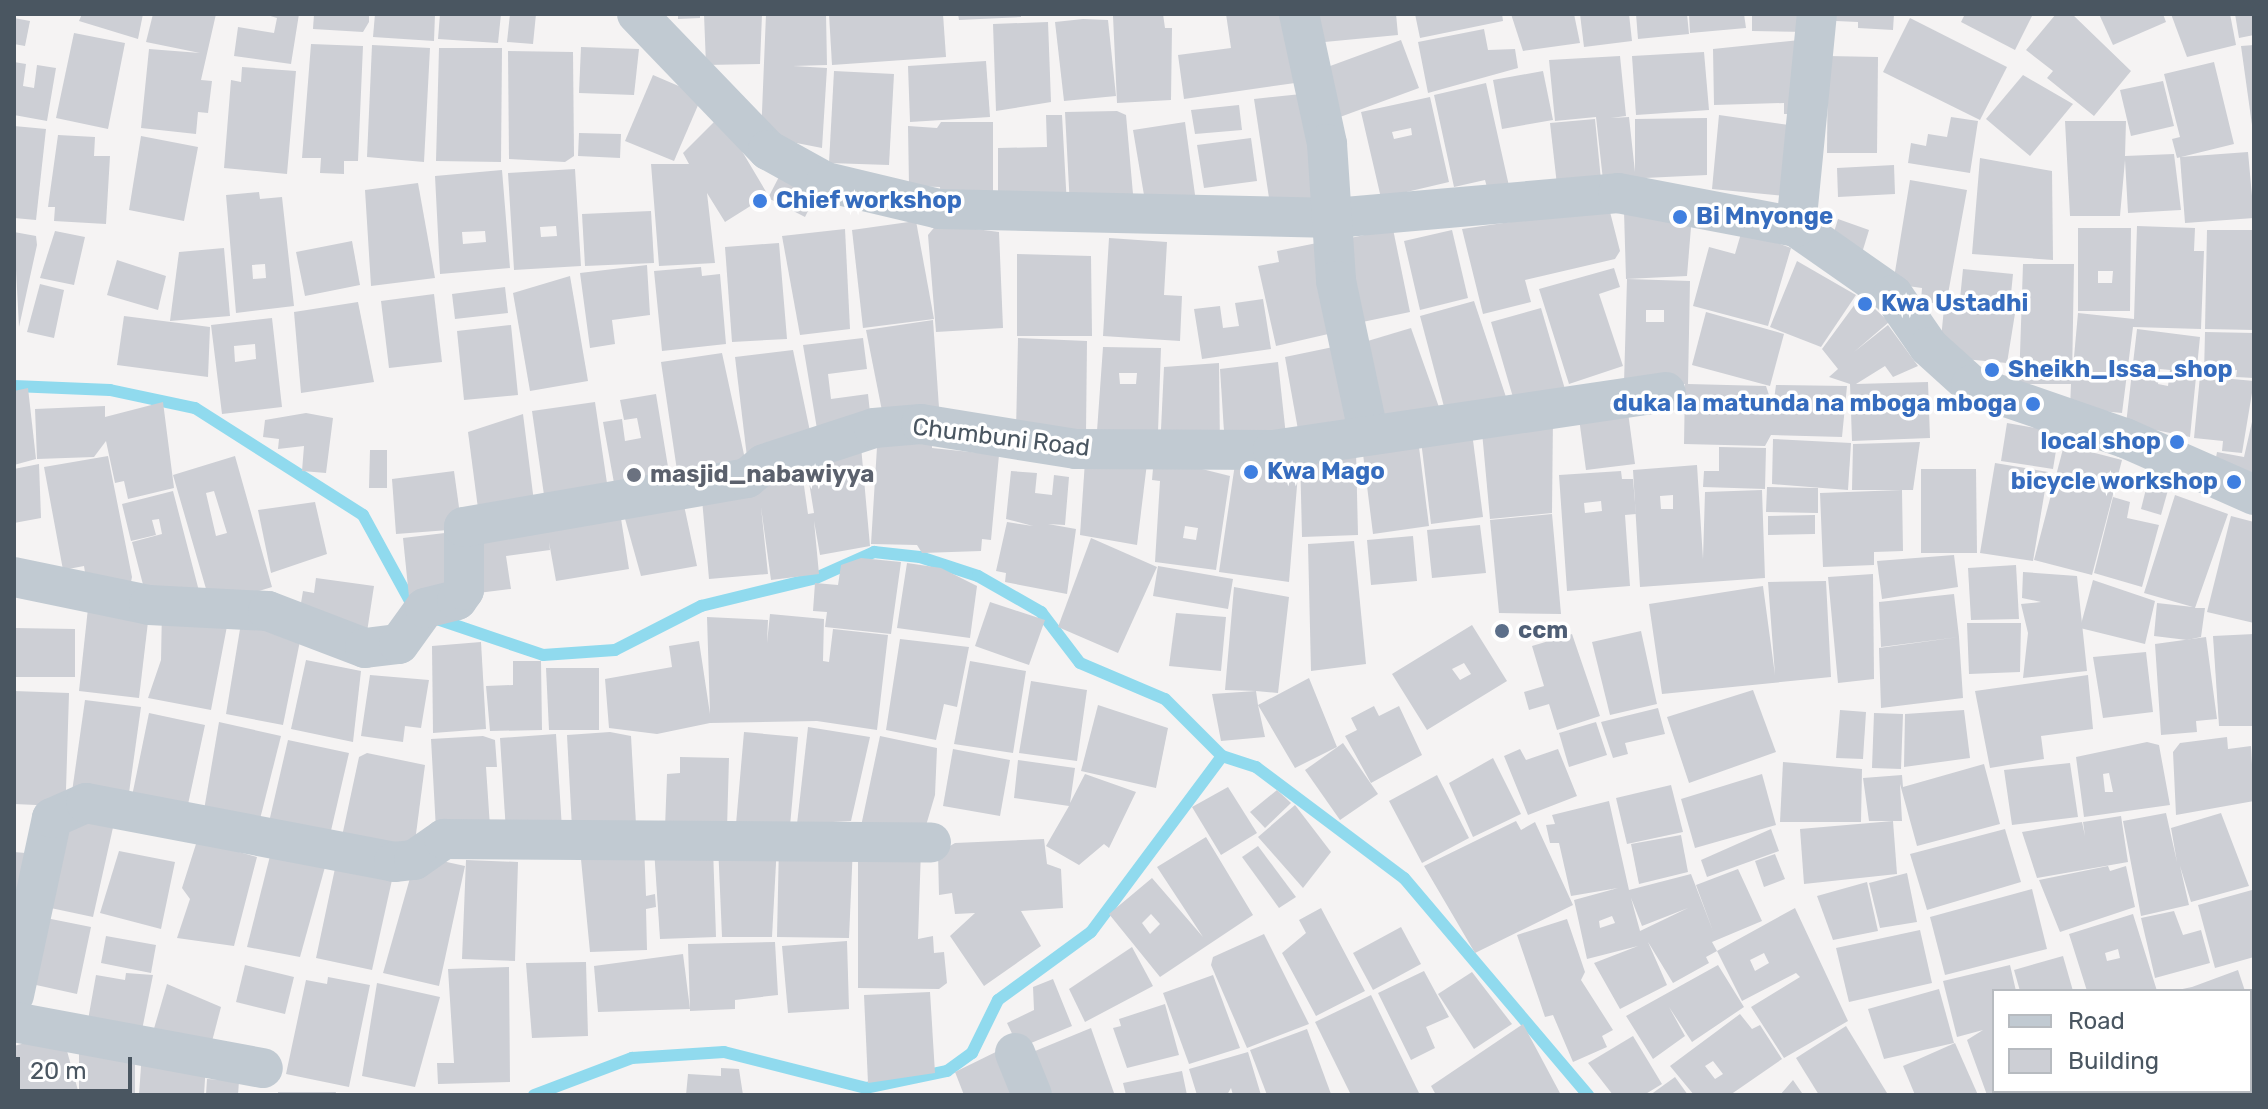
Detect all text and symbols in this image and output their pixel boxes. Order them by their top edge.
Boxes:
place label: Chief workshop [776,187,963,215]
marker: Chief workshop [751,192,769,210]
place label: Bi Mnyonge [1696,203,1833,231]
marker: Bi Mnyonge [1671,208,1689,226]
place label: Kwa Ustadhi [1881,290,2028,318]
marker: Kwa Ustadhi [1856,295,1874,313]
place label: Sheikh_Issa_shop [2008,356,2233,384]
marker: Sheikh_Issa_shop [1983,361,2001,379]
place label: duka la matunda na mboga mboga [1613,390,2017,418]
marker: duka la matunda na mboga mboga [2024,395,2042,413]
street label: Chumbuni Road [911,413,1091,463]
place label: local shop [2040,428,2161,456]
marker: local shop [2168,433,2186,451]
place label: Kwa Mago [1267,458,1385,486]
place label: masjid_nabawiyya [650,461,874,489]
marker: Kwa Mago [1242,463,1260,481]
marker: masjid_nabawiyya [625,466,643,484]
place label: bicycle workshop [2010,468,2218,496]
marker: bicycle workshop [2225,473,2243,491]
place label: ccm [1518,617,1568,645]
marker: ccm [1493,622,1511,640]
legend [1992,989,2252,1093]
text: Road [2068,1007,2125,1035]
scale bar [20,1041,136,1091]
text: Building [2068,1047,2159,1075]
text: 20 m [30,1057,87,1085]

